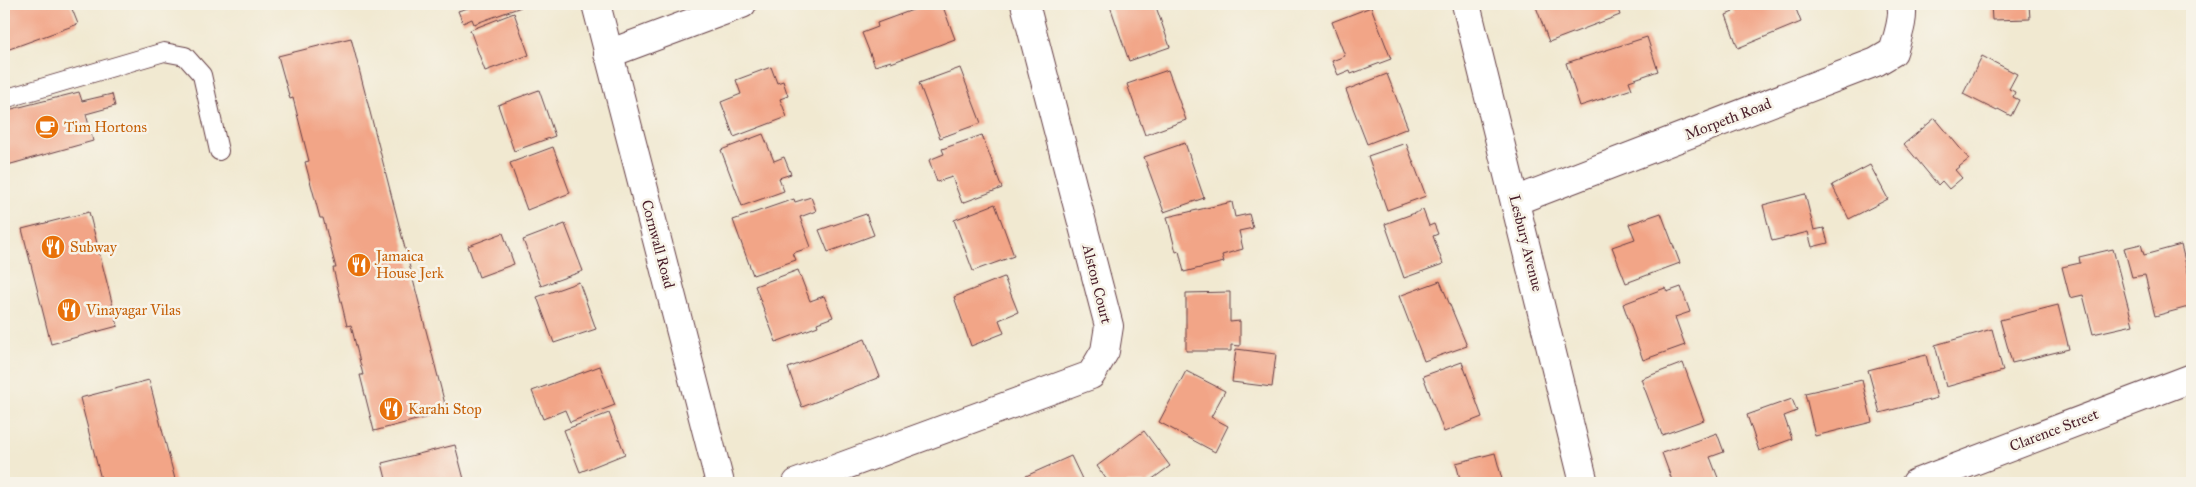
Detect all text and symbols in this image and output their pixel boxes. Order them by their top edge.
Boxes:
street label: Morpeth Road [1682,94,1774,144]
cafe icon: Tim Hortons [34,114,60,140]
place label: Tim Hortons [64,118,147,136]
street label: Lesbury Avenue [1505,193,1547,293]
street label: Cornwall Road [638,198,679,291]
restaurant icon: Subway [40,234,66,260]
place label: Subway [70,238,118,256]
street label: Alston Court [1078,242,1116,326]
place label: Jamaica House Jerk [374,247,444,283]
restaurant icon: Jamaica House Jerk [346,252,372,278]
restaurant icon: Vinayagar Vilas [56,297,82,323]
place label: Vinayagar Vilas [85,301,181,319]
restaurant icon: Karahi Stop [378,396,404,422]
place label: Karahi Stop [408,400,482,418]
street label: Clarence Street [2007,405,2102,455]

